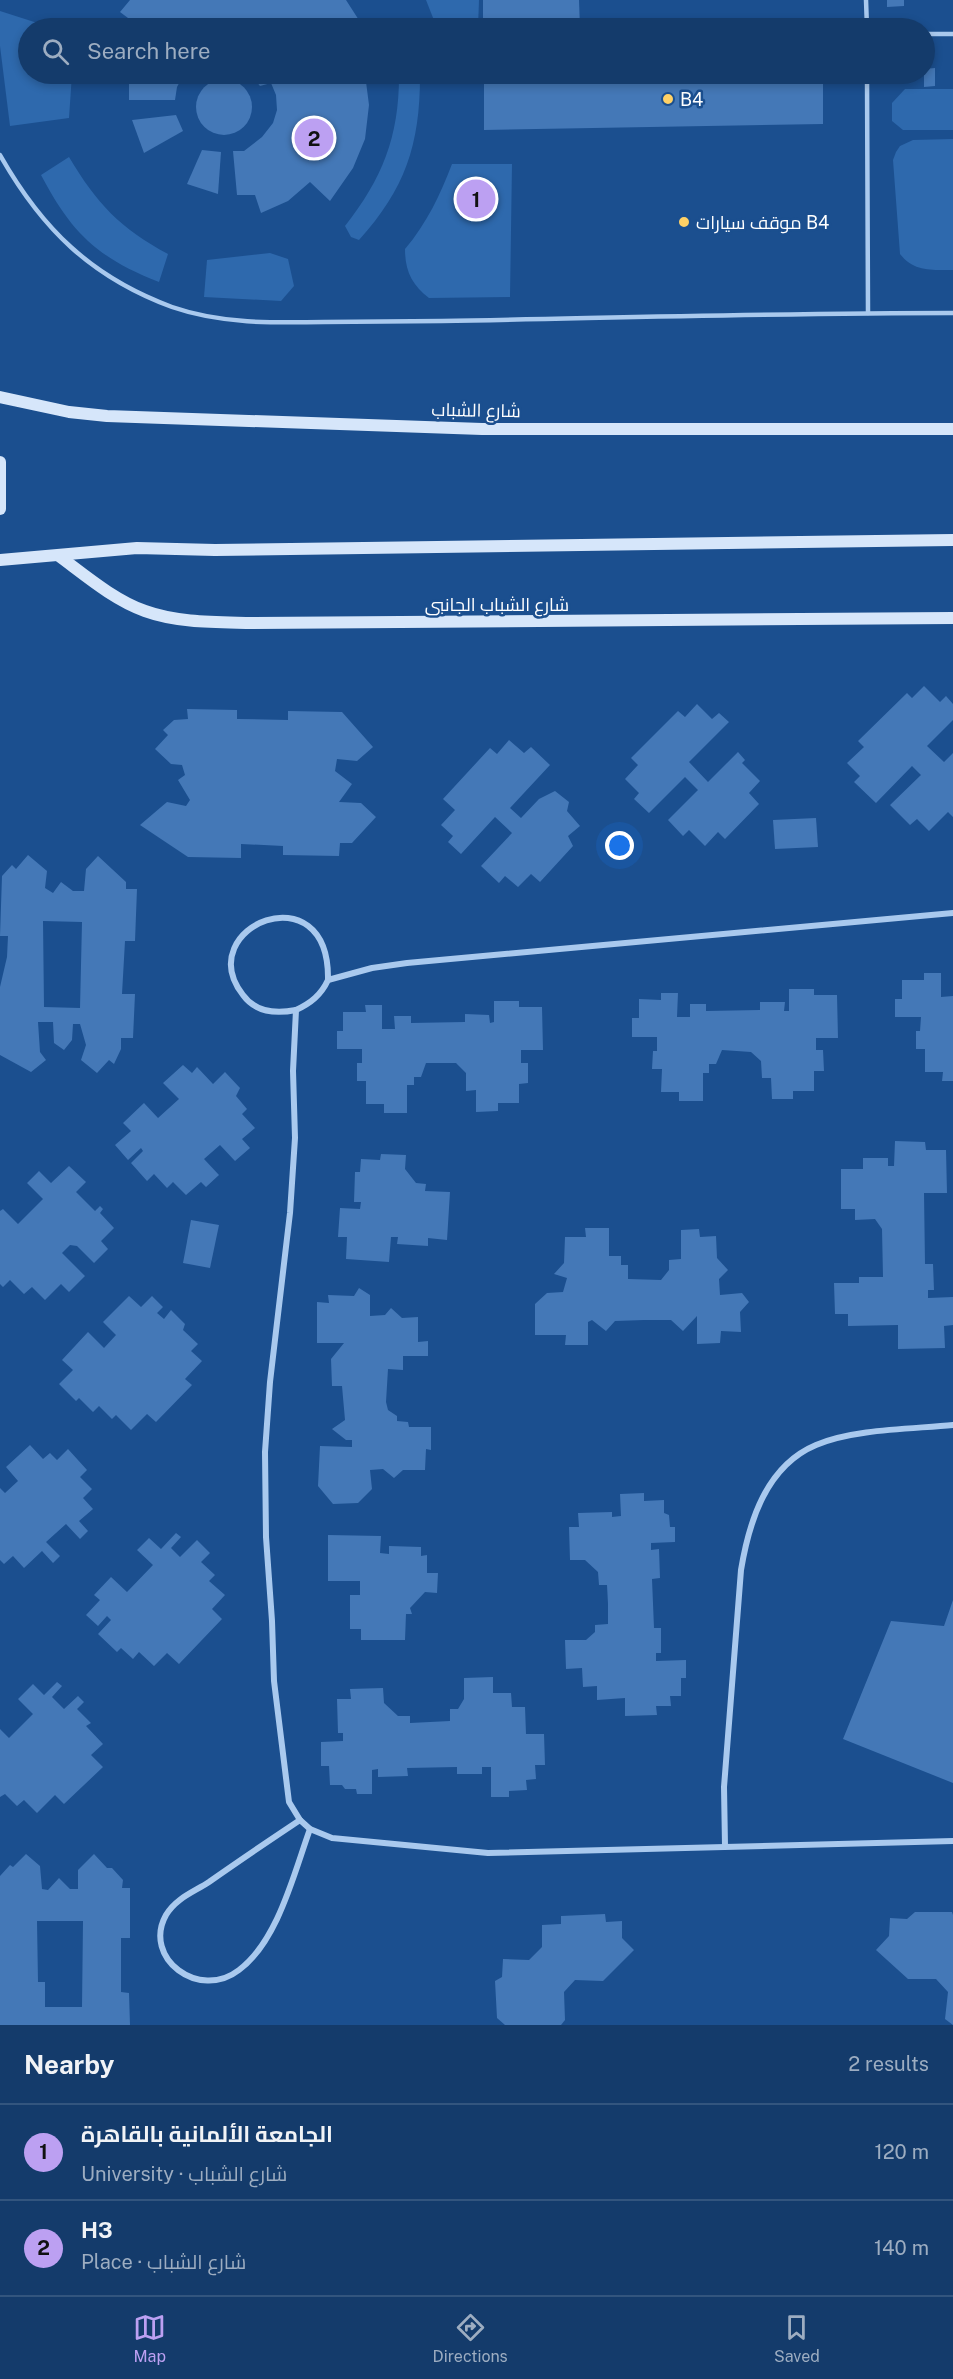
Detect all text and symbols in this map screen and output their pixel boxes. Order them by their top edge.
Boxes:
search box [18,18,935,84]
icon: search [39,35,72,68]
text: Search here [87,38,211,64]
place label: B4 [680,89,703,110]
marker: B4 [661,92,675,106]
pin: 2 [294,116,334,160]
pin: 1 [456,176,496,222]
place label: موقف سيارات B4 [696,212,829,234]
marker: موقف سيارات B4 [677,215,691,229]
street label: شارع الشباب [431,399,521,423]
street label: شارع الشباب الجانبى [425,594,569,617]
your location [605,831,634,860]
text: Nearby [24,2049,114,2080]
text: 2 results [848,2052,929,2076]
text: الجامعة الألمانية بالقاهرة [81,2121,333,2147]
text: 1 [39,2140,48,2164]
text: 120 m [875,2140,929,2164]
text: University · شارع الشباب [81,2162,287,2186]
text: H3 [81,2217,113,2243]
text: 2 [37,2236,50,2260]
text: 140 m [874,2236,929,2260]
text: Place · شارع الشباب [81,2250,246,2274]
tab: Map [133,2311,166,2366]
tab: Directions [433,2311,508,2366]
tab: Saved [774,2311,820,2366]

